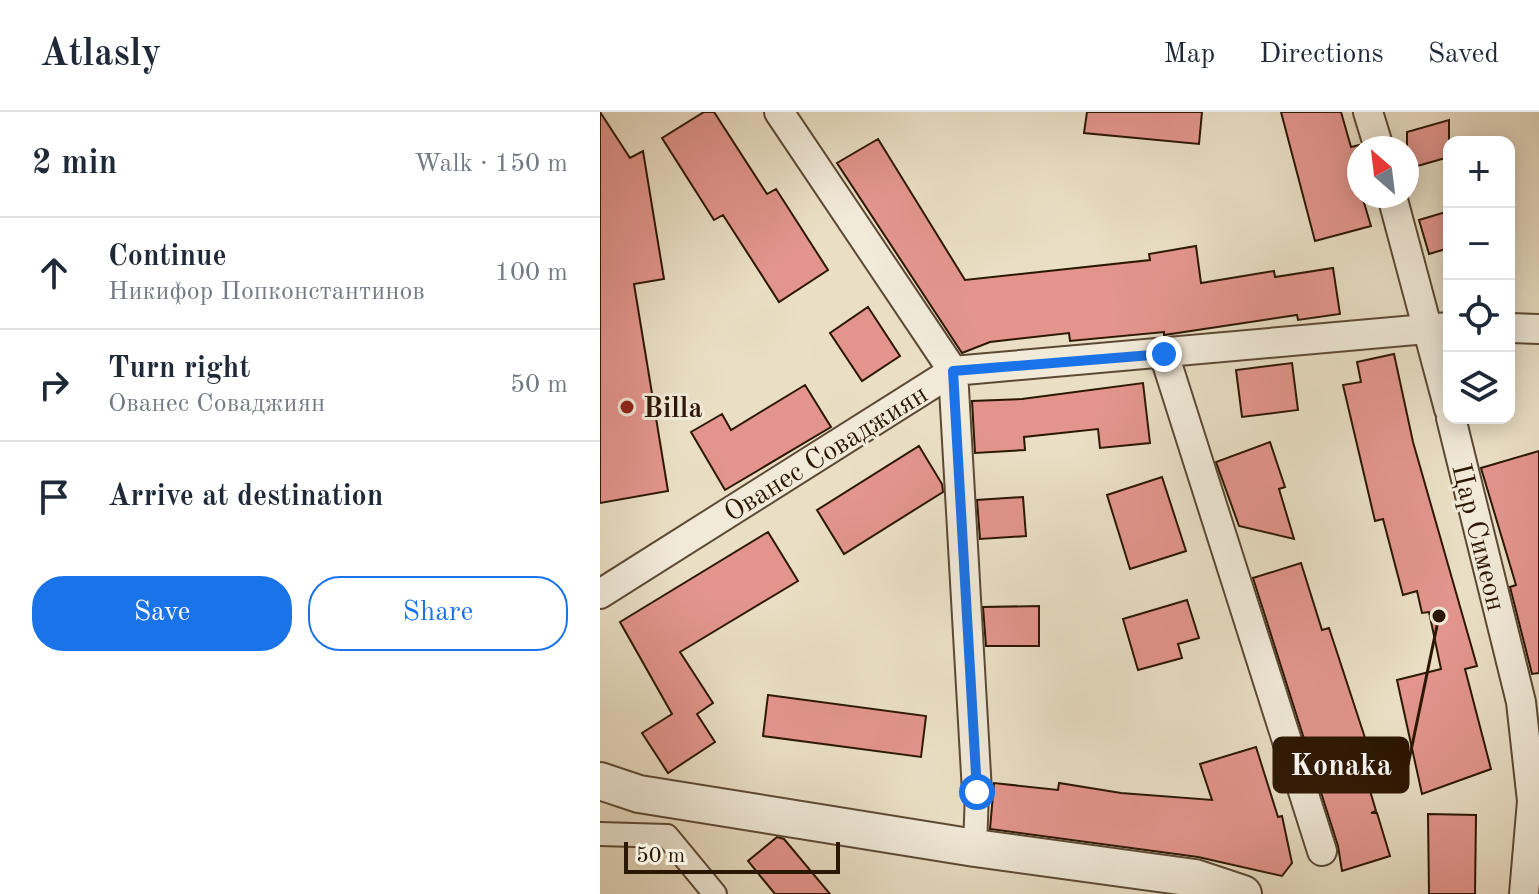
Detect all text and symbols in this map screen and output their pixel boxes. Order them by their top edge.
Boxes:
text: Atlasly [40,36,161,74]
text: Map [1163,41,1215,69]
text: Directions [1259,41,1384,69]
text: Saved [1428,41,1499,69]
north arrow [1347,136,1419,208]
map controls [1443,136,1515,424]
button: + [1443,136,1515,208]
text: 2 min [32,147,117,181]
text: Walk · 150 m [414,151,568,177]
button: − [1443,208,1515,280]
text: Continue [108,242,227,272]
icon: ahead [32,251,76,295]
text: 100 m [495,260,568,286]
text: Никифор Попконстантинов [108,279,425,305]
button: locate [1443,280,1515,352]
route end [1146,336,1182,372]
button: layers [1443,352,1515,424]
text: Turn right [108,354,250,384]
icon: right [32,363,76,407]
text: 50 m [510,372,568,398]
street label: Ованес Соваджиян [720,381,933,528]
text: Ованес Соваджиян [108,391,325,417]
place label: Billa [643,396,703,424]
marker: Billa [618,398,636,416]
street label: Цар Симеон [1445,461,1509,614]
icon: arrive [32,475,76,519]
text: Arrive at destination [108,482,383,512]
button: Save [32,576,292,651]
button: Share [308,576,568,651]
callout: Konaka [1274,738,1408,792]
text: Konaka [1290,752,1392,782]
route start [959,774,995,810]
scale bar [624,838,840,874]
text: 50 m [636,845,685,867]

